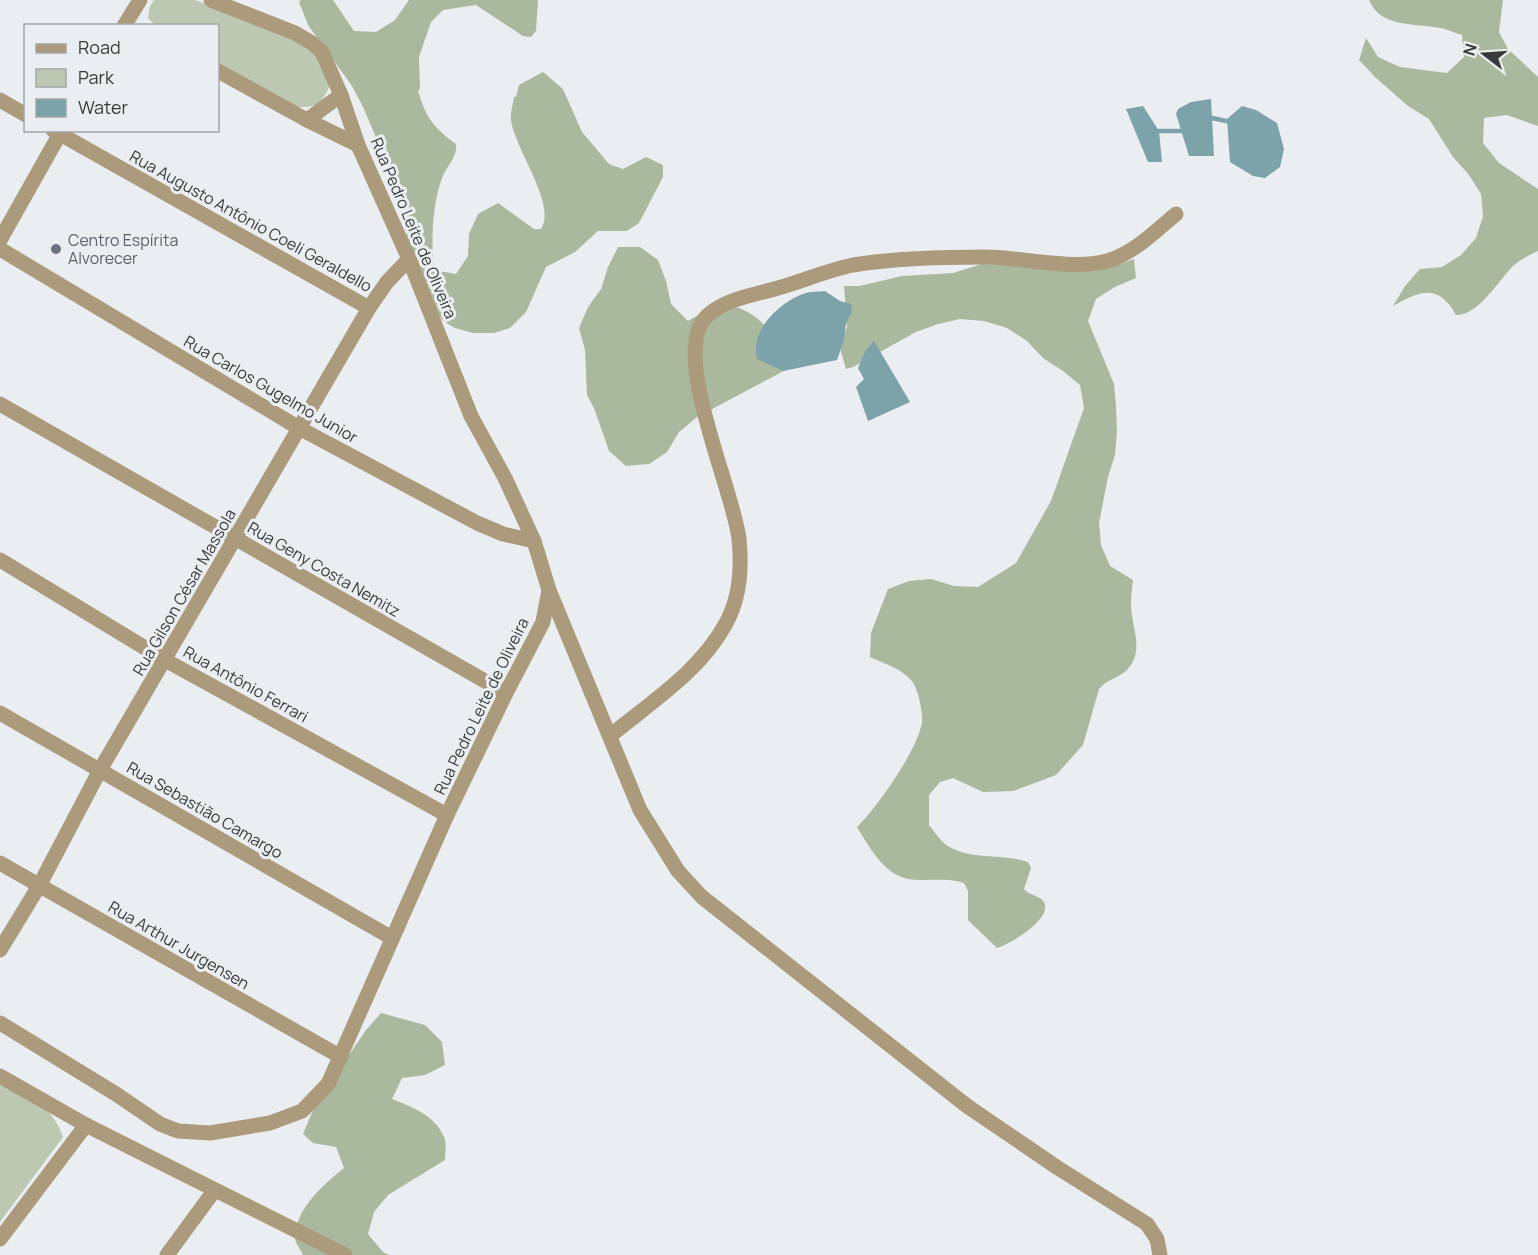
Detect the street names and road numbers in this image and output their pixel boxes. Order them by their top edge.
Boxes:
street label: Rua Pedro Leite de Oliveira [366,134,462,322]
street label: Rua Augusto Antônio Coeli Geraldello [126,145,376,297]
street label: Rua Carlos Gugelmo Junior [180,330,362,448]
street label: Rua Gilson César Massola [127,505,241,679]
street label: Rua Geny Costa Nemitz [244,516,404,622]
street label: Rua Pedro Leite de Oliveira [428,614,534,798]
street label: Rua Antônio Ferrari [180,641,312,727]
street label: Rua Sebastião Camargo [123,756,287,864]
street label: Rua Arthur Jurgensen [104,896,254,994]

